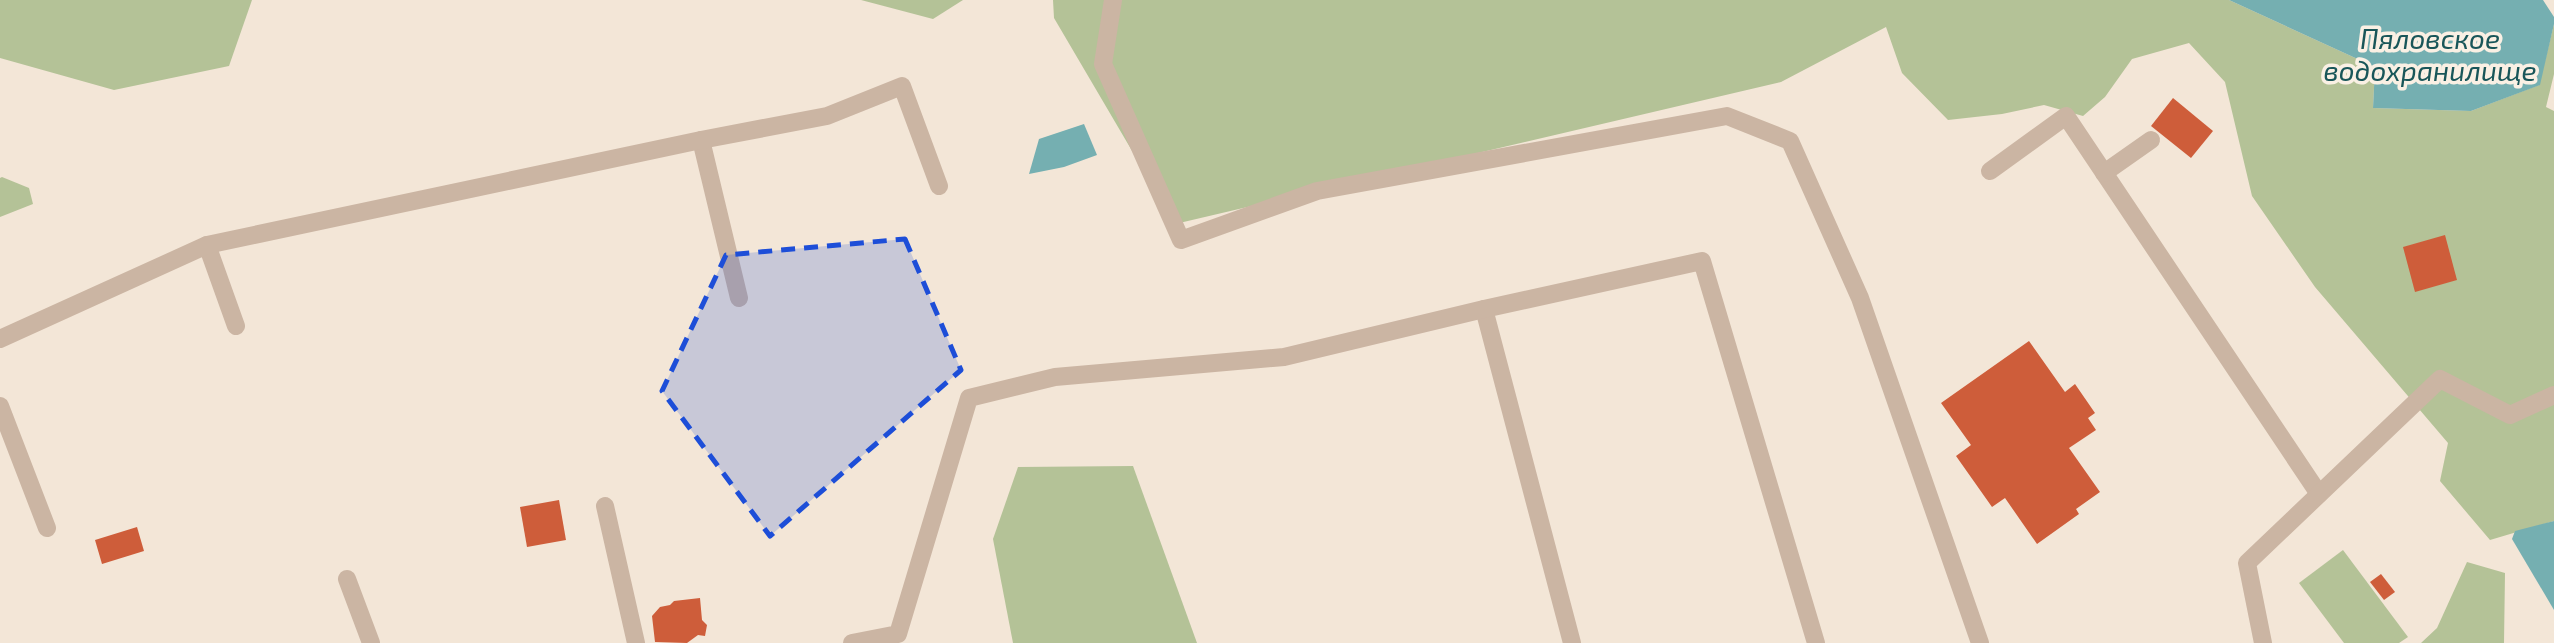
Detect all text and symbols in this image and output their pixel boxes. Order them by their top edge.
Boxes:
water label: Пяловское водохранилище [2323,21,2537,87]

